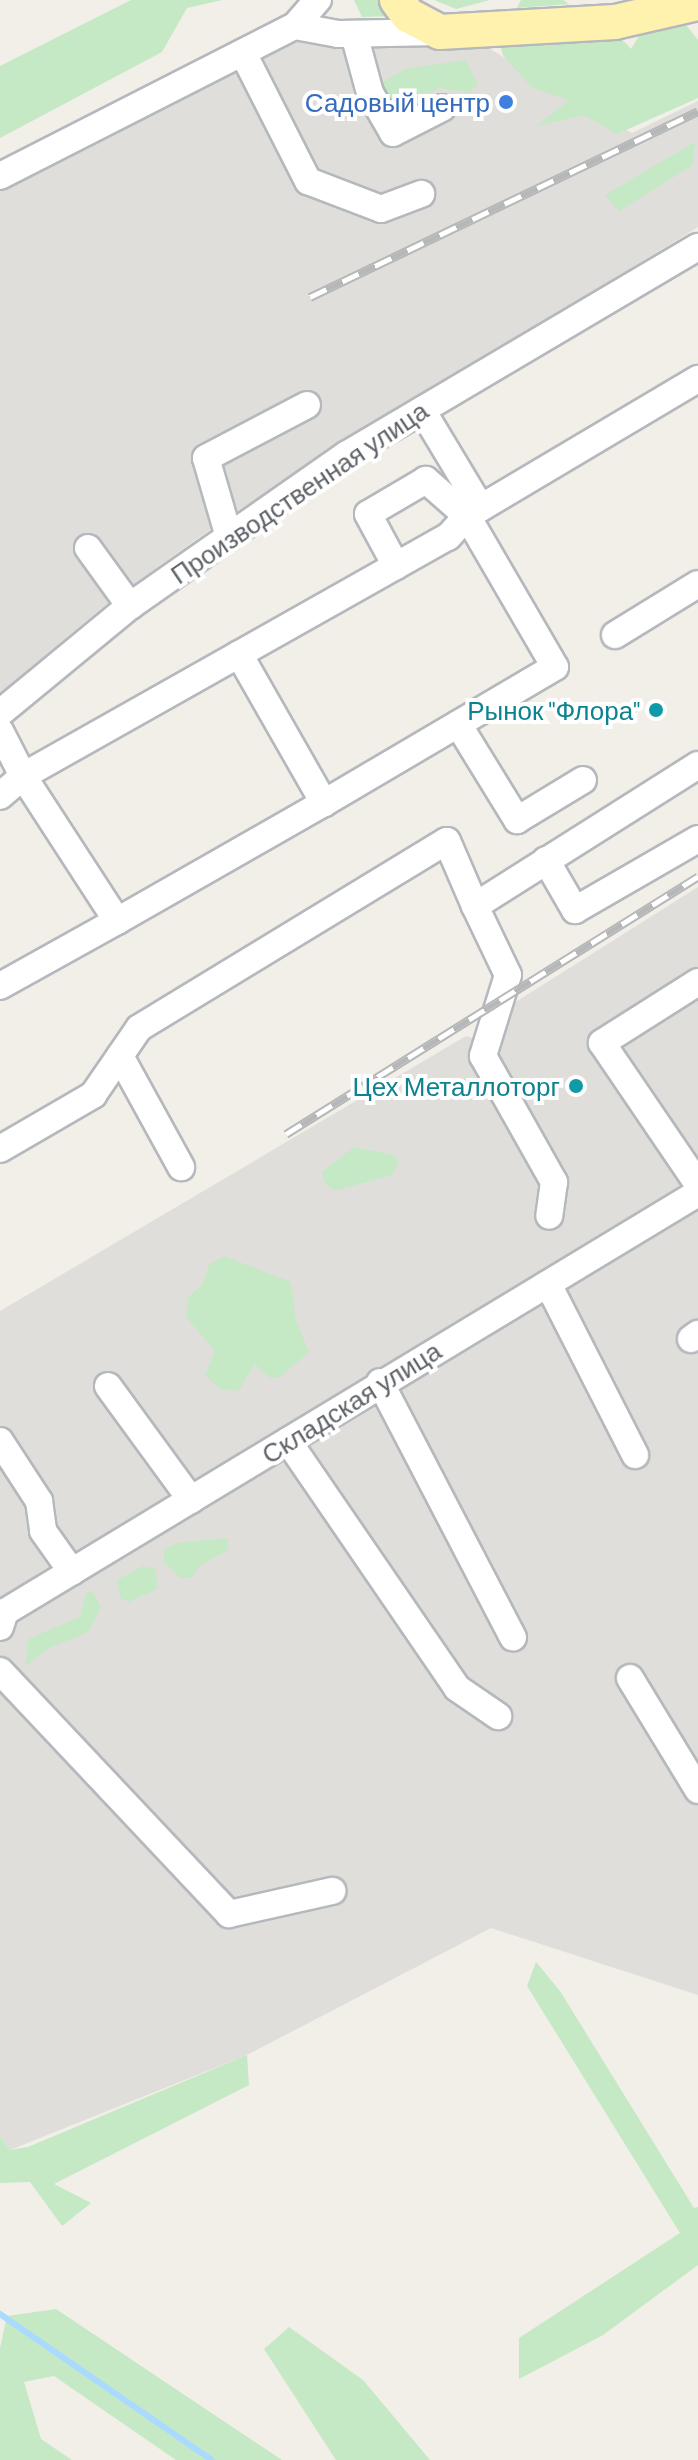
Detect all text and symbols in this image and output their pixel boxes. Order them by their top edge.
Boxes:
place label: Садовый центр [305,86,490,118]
marker: Садовый центр [497,93,515,111]
street label: Производственная улица [164,394,434,590]
place label: Рынок "Флора" [467,694,640,726]
marker: Рынок "Флора" [647,701,665,719]
place label: Цех Металлоторг [353,1070,560,1102]
marker: Цех Металлоторг [567,1077,585,1095]
street label: Складская улица [256,1334,446,1470]

